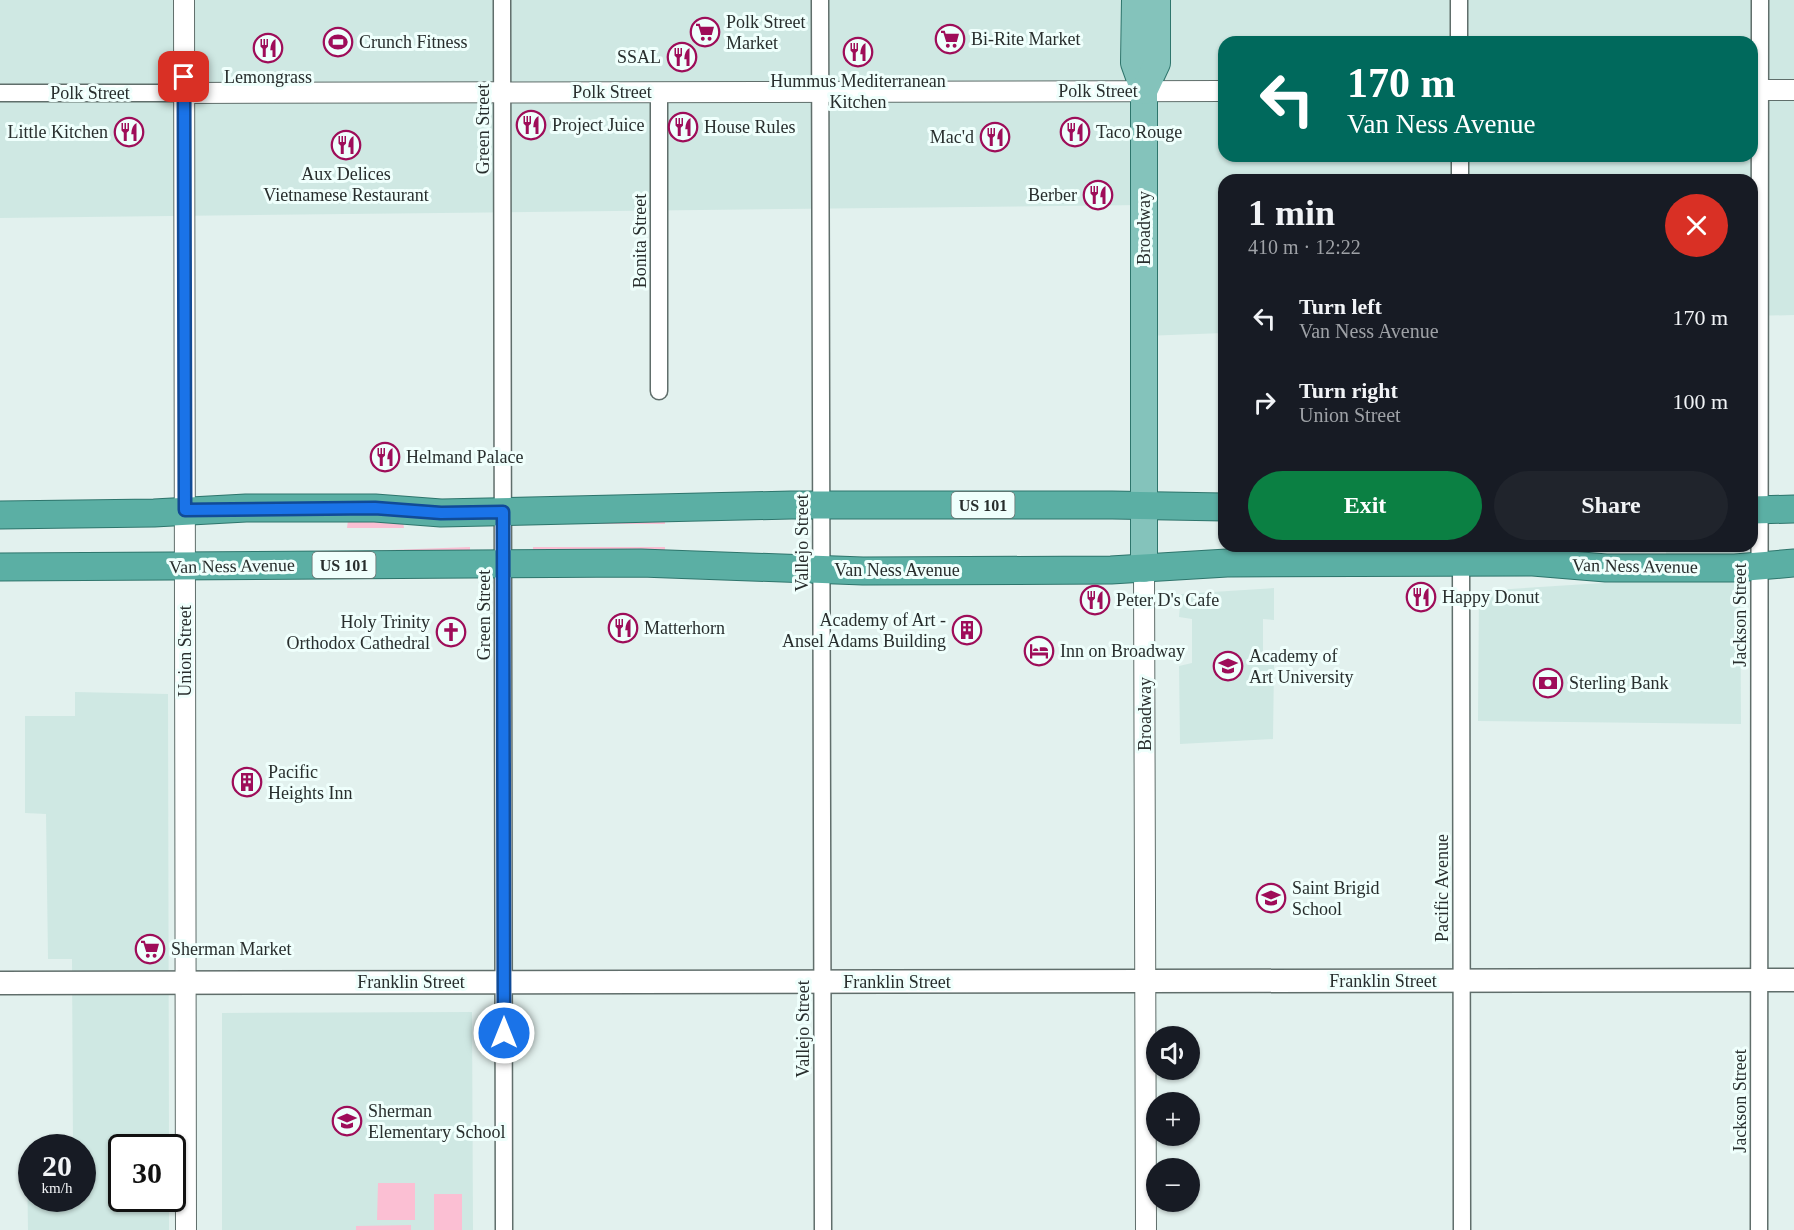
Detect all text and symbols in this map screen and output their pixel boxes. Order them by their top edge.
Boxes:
place label: Polk Street Market [726,12,806,53]
supermarket icon: Polk Street Market [689,16,721,48]
supermarket icon: Bi-Rite Market [934,23,966,55]
sports icon: Crunch Fitness [322,26,354,58]
place label: Bi-Rite Market [971,29,1080,49]
restaurant icon: Lemongrass [252,32,284,64]
place label: Crunch Fitness [359,32,468,52]
restaurant icon: Hummus Mediterranean Kitchen [842,36,874,68]
restaurant icon: SSAL [666,41,698,73]
place label: SSAL [617,47,661,67]
pin [158,51,209,102]
icon: arrive [167,60,200,93]
icon: left [1248,60,1326,138]
text: 170 m [1347,60,1456,106]
place label: Lemongrass [224,67,312,87]
place label: Hummus Mediterranean Kitchen [770,71,946,112]
street label: Polk Street [1058,81,1138,101]
street label: Polk Street [572,82,652,102]
street label: Polk Street [50,83,130,103]
street label: Green Street [473,84,493,174]
restaurant icon: Project Juice [515,109,547,141]
text: Van Ness Avenue [1347,109,1535,139]
restaurant icon: House Rules [667,111,699,143]
place label: Project Juice [552,115,644,135]
restaurant icon: Little Kitchen [113,116,145,148]
restaurant icon: Taco Rouge [1059,116,1091,148]
place label: House Rules [704,117,796,137]
restaurant icon: Mac'd [979,121,1011,153]
place label: Little Kitchen [8,122,108,142]
place label: Taco Rouge [1096,122,1182,142]
place label: Mac'd [930,127,974,147]
restaurant icon: Aux Delices Vietnamese Restaurant [330,129,362,161]
place label: Aux Delices Vietnamese Restaurant [263,164,429,205]
restaurant icon: Berber [1082,179,1114,211]
place label: Berber [1028,185,1077,205]
street label: Broadway [1134,191,1154,265]
text: 1 min [1248,193,1335,233]
street label: Bonita Street [630,194,650,288]
button: close [1665,194,1728,257]
text: 410 m · 12:22 [1248,236,1361,258]
text: Turn left [1299,294,1382,319]
icon: left [1248,302,1281,335]
text: 170 m [1672,305,1728,330]
text: Van Ness Avenue [1299,320,1439,342]
text: Turn right [1299,378,1398,403]
icon: right [1248,386,1281,419]
text: 100 m [1672,389,1728,414]
text: Union Street [1299,404,1401,426]
restaurant icon: Helmand Palace [369,441,401,473]
place label: Helmand Palace [406,447,523,467]
button: Exit [1248,471,1482,540]
button: Share [1494,471,1728,540]
road number: US 101 [952,492,1014,518]
street label: Vallejo Street [792,494,812,592]
road number: US 101 [312,552,376,578]
street label: Van Ness Avenue [169,555,295,577]
street label: Van Ness Avenue [1572,555,1698,577]
street label: Van Ness Avenue [834,560,960,580]
street label: Jackson Street [1730,563,1750,667]
street label: Green Street [474,570,494,660]
restaurant icon: Happy Donut [1405,581,1437,613]
restaurant icon: Peter D's Cafe [1079,584,1111,616]
place label: Happy Donut [1442,587,1540,607]
place label: Peter D's Cafe [1116,590,1219,610]
street label: Union Street [175,605,195,697]
place label: Academy of Art - Ansel Adams Building [782,610,946,651]
place label: Holy Trinity Orthodox Cathedral [287,612,430,653]
restaurant icon: Matterhorn [607,612,639,644]
building icon: Academy of Art - Ansel Adams Building [951,614,983,646]
church icon: Holy Trinity Orthodox Cathedral [435,616,467,648]
place label: Matterhorn [644,618,725,638]
hotel icon: Inn on Broadway [1023,635,1055,667]
place label: Inn on Broadway [1060,641,1185,661]
place label: Academy of Art University [1249,646,1353,687]
school or university icon: Academy of Art University [1212,650,1244,682]
bank icon: Sterling Bank [1532,667,1564,699]
place label: Sterling Bank [1569,673,1669,693]
street label: Broadway [1135,677,1155,751]
place label: Pacific Heights Inn [268,762,353,803]
building icon: Pacific Heights Inn [231,766,263,798]
street label: Pacific Avenue [1432,834,1452,942]
place label: Saint Brigid School [1292,878,1380,919]
school or university icon: Saint Brigid School [1255,882,1287,914]
supermarket icon: Sherman Market [134,933,166,965]
place label: Sherman Market [171,939,291,959]
street label: Franklin Street [1329,971,1437,991]
street label: Franklin Street [357,972,465,992]
street label: Franklin Street [843,972,951,992]
street label: Vallejo Street [793,980,813,1078]
position arrow [472,1001,536,1065]
map controls [1146,1026,1200,1212]
button: sound [1146,1026,1200,1080]
street label: Jackson Street [1730,1049,1750,1153]
button: + [1146,1092,1200,1146]
place label: Sherman Elementary School [368,1101,505,1142]
school or university icon: Sherman Elementary School [331,1105,363,1137]
speed limit sign: 30 [108,1134,186,1212]
text: 20 [42,1149,72,1182]
button: − [1146,1158,1200,1212]
text: km/h [42,1180,72,1196]

